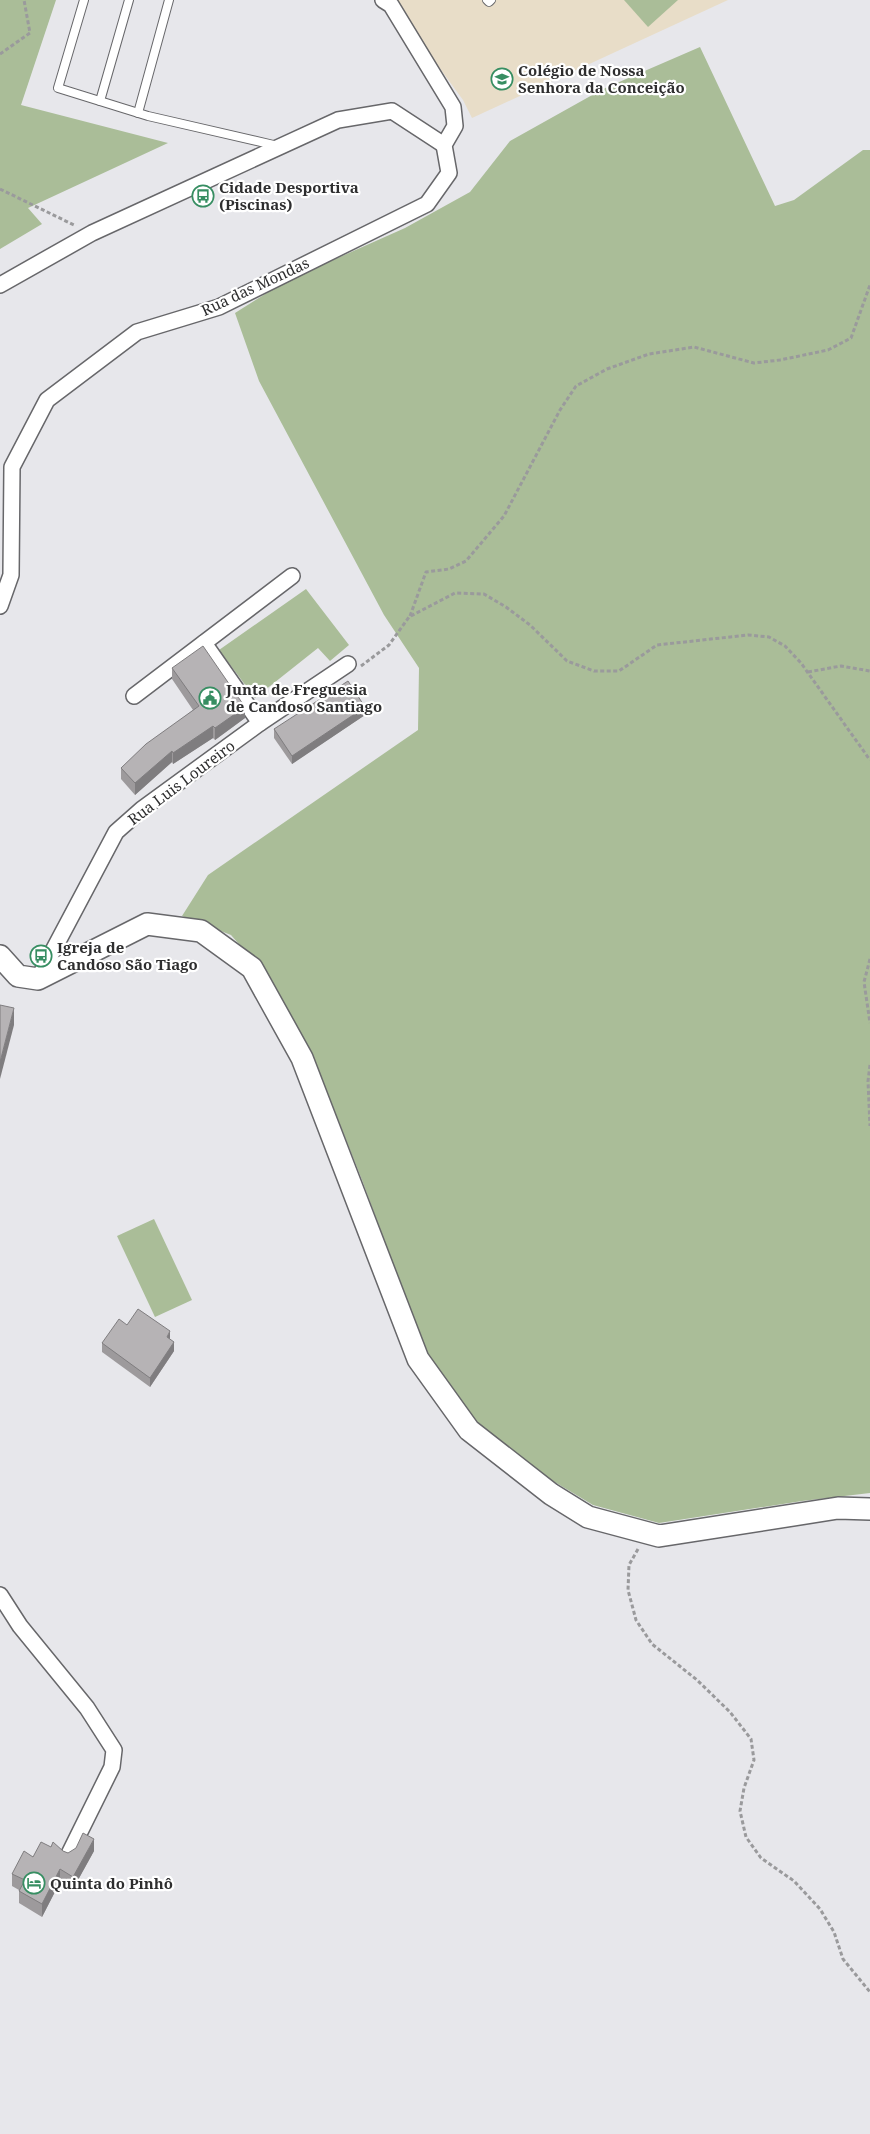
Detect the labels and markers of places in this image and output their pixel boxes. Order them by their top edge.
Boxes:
place label: Colégio de Nossa Senhora da Conceição [518,60,685,97]
school or university icon: Colégio de Nossa Senhora da Conceição [490,67,514,91]
place label: Cidade Desportiva (Piscinas) [219,177,359,214]
bus stop icon: Cidade Desportiva (Piscinas) [191,184,215,208]
place label: Junta de Freguesia de Candoso Santiago [225,679,382,716]
public building icon: Junta de Freguesia de Candoso Santiago [198,686,222,710]
place label: Igreja de Candoso São Tiago [57,937,198,974]
bus stop icon: Igreja de Candoso São Tiago [29,944,53,968]
hotel icon: Quinta do Pinhô [22,1871,46,1895]
place label: Quinta do Pinhô [50,1873,173,1893]

